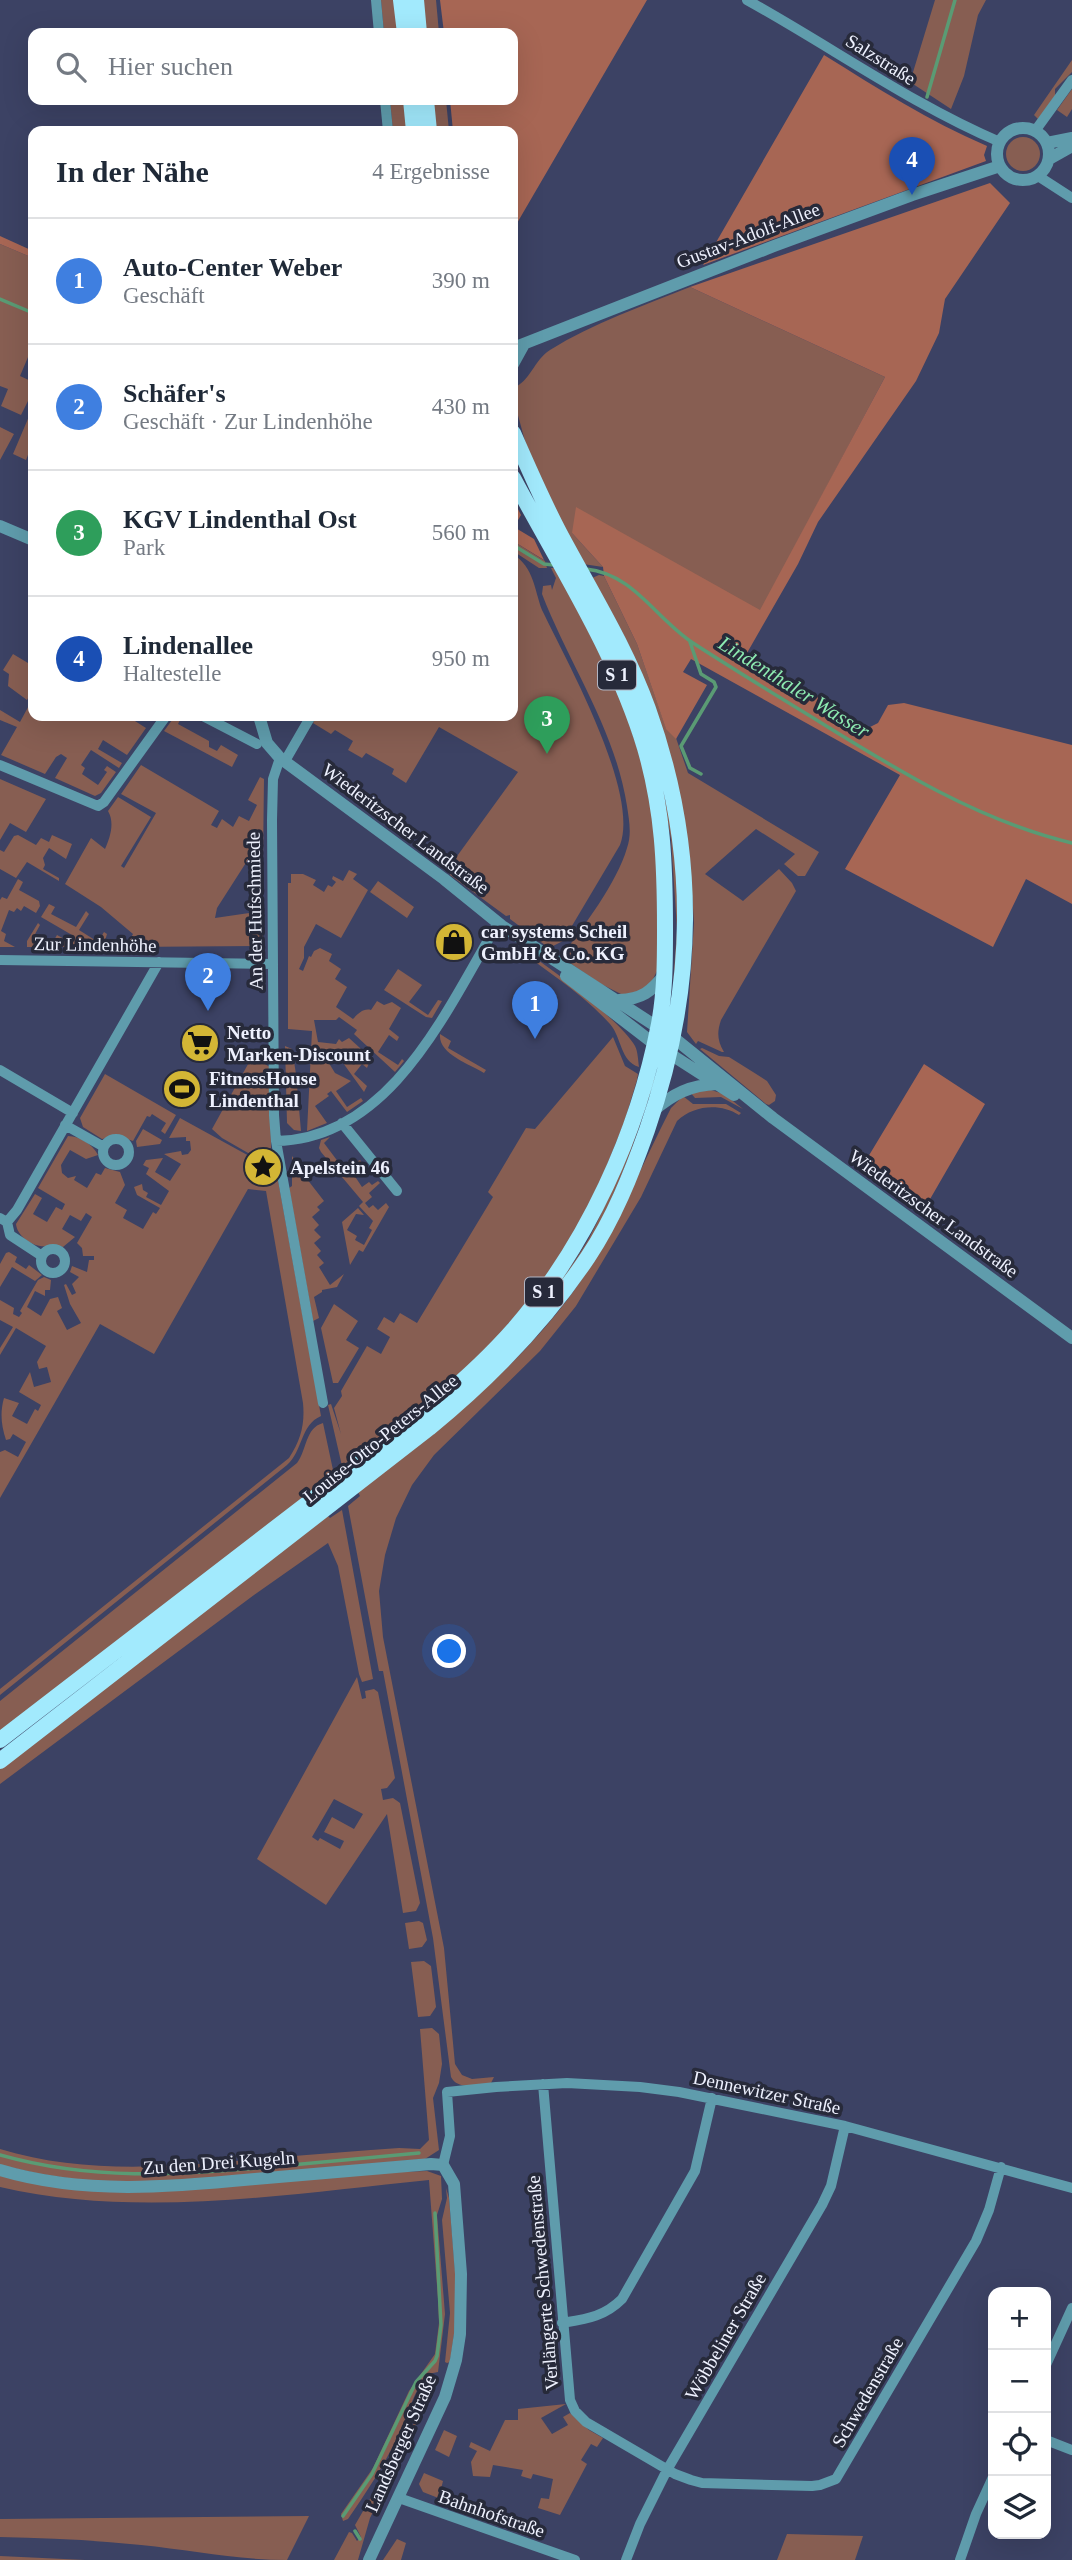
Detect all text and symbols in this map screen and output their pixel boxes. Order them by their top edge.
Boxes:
search box [28,28,518,105]
street label: Salzstraße [842,30,919,89]
icon: search [52,48,90,86]
text: Hier suchen [108,52,233,81]
pin: 4 [889,137,935,195]
text: In der Nähe [56,155,209,188]
text: 4 Ergebnisse [372,159,490,184]
street label: Gustav-Adolf-Allee [673,198,823,272]
text: Auto-Center Weber [123,253,342,282]
text: 1 [73,268,85,293]
text: 390 m [432,268,490,293]
text: Geschäft [123,283,205,308]
text: Schäfer's [123,379,226,408]
text: 2 [73,394,85,419]
text: 430 m [432,394,490,419]
text: Geschäft · Zur Lindenhöhe [123,409,373,434]
text: KGV Lindenthal Ost [123,505,357,534]
text: 3 [73,520,85,545]
text: 560 m [432,520,490,545]
text: Park [123,535,165,560]
water label: Lindenthaler Wasser [713,630,875,744]
text: Lindenallee [123,631,253,660]
text: 4 [73,646,85,671]
text: 950 m [432,646,490,671]
road number: S 1 [598,660,636,690]
text: Haltestelle [123,661,221,686]
pin: 3 [524,696,570,754]
street label: Wiederitzscher Landstraße [318,759,493,898]
street label: An der Hufschmiede [243,832,266,990]
shop icon: car systems Scheil GmbH & Co. KG [433,921,475,963]
place label: car systems Scheil GmbH & Co. KG [481,921,627,964]
street label: Zur Lindenhöhe [33,933,157,956]
pin: 2 [185,953,231,1011]
pin: 1 [512,981,558,1039]
supermarket icon: Netto Marken-Discount [179,1022,221,1064]
place label: Netto Marken-Discount [227,1022,371,1065]
sports icon: FitnessHouse Lindenthal [161,1068,203,1110]
place label: FitnessHouse Lindenthal [209,1068,317,1111]
street label: Wiederitzscher Landstraße [845,1145,1022,1282]
place icon: Apelstein 46 [242,1146,284,1188]
place label: Apelstein 46 [290,1157,390,1178]
road number: S 1 [525,1278,563,1307]
street label: Louise-Otto-Peters-Allee [299,1370,462,1507]
your location [432,1634,466,1668]
street label: Dennewitzer Straße [691,2067,843,2118]
street label: Zu den Drei Kugeln [142,2147,296,2178]
street label: Verlängerte Schwedenstraße [523,2175,562,2391]
street label: Wöbbeliner Straße [681,2269,770,2403]
map controls [988,2287,1051,2539]
button: + [988,2287,1051,2350]
street label: Schwedenstraße [827,2334,907,2451]
button: − [988,2350,1051,2413]
street label: Landsberger Straße [361,2371,440,2515]
button: locate [988,2413,1051,2476]
button: layers [988,2476,1051,2539]
street label: Bahnhofstraße [436,2486,548,2541]

